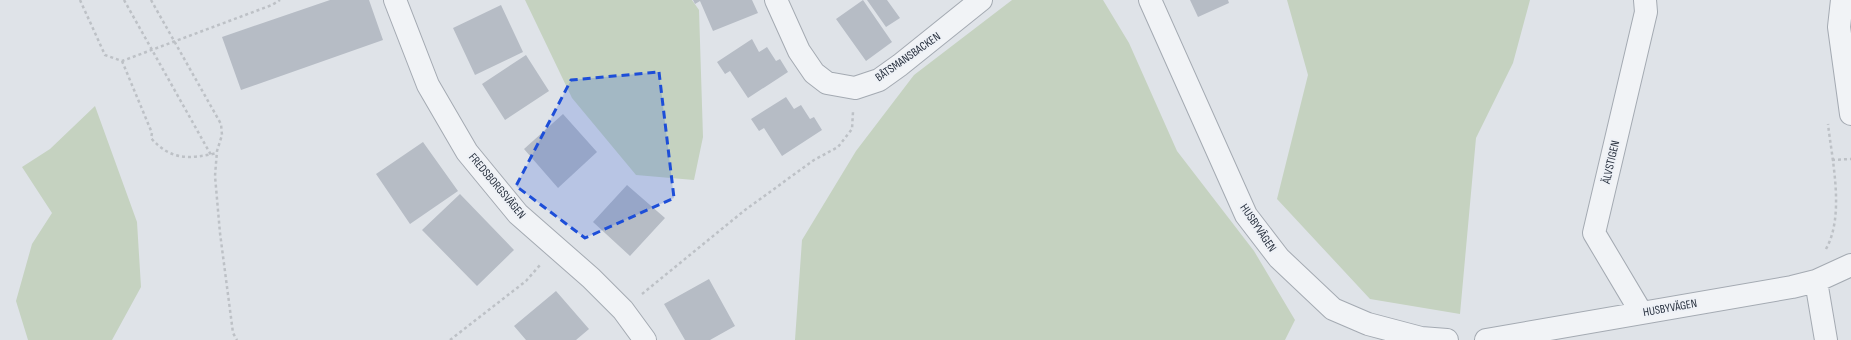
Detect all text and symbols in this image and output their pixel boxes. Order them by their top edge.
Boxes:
street label: BÅTSMANSBACKEN [873,29,943,85]
street label: ÄLVSTIGEN [1599,139,1623,186]
street label: FREDSBORGSVÄGEN [465,150,529,222]
street label: HUSBYVÄGEN [1237,201,1279,255]
street label: HUSBYVÄGEN [1642,296,1698,320]

